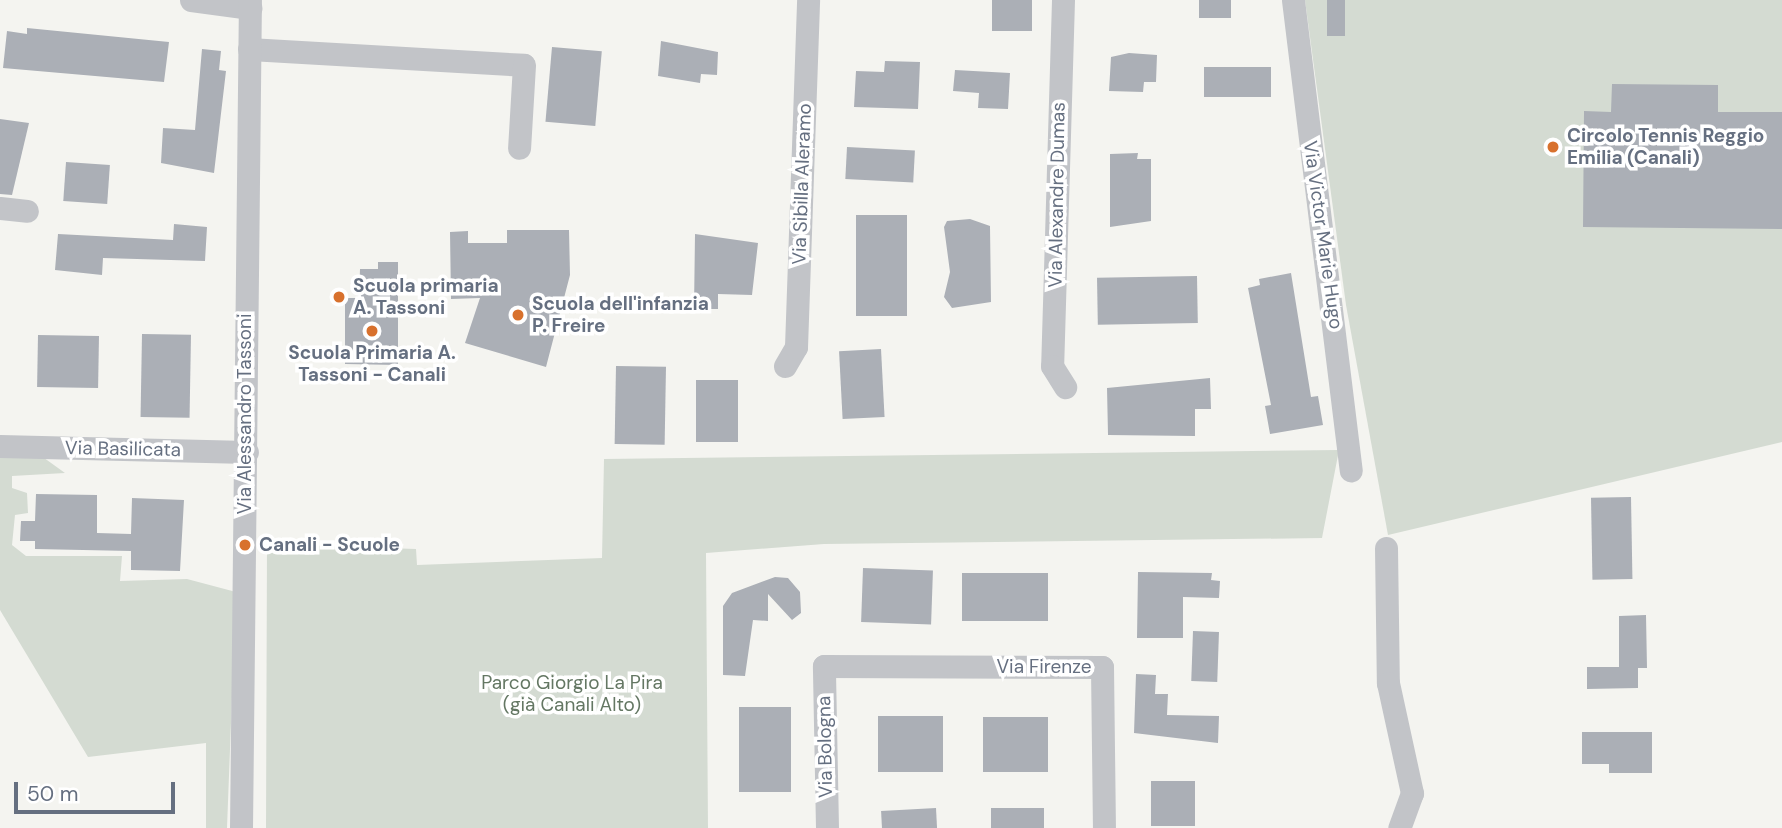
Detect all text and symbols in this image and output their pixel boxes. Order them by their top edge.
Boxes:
street label: Via Alexandre Dumas [1044,102,1070,288]
street label: Via Sibilla Aleramo [788,103,816,265]
place label: Circolo Tennis Reggio Emilia (Canali) [1567,125,1764,169]
street label: Via Victor Marie Hugo [1298,139,1348,331]
marker: Circolo Tennis Reggio Emilia (Canali) [1545,139,1561,155]
place label: Scuola primaria A. Tassoni [353,275,499,319]
marker: Scuola primaria A. Tassoni [331,289,347,305]
place label: Scuola dell'infanzia P. Freire [532,293,709,337]
marker: Scuola dell'infanzia P. Freire [510,307,526,323]
street label: Via Alessandro Tassoni [234,314,256,514]
marker: Scuola Primaria A. Tassoni - Canali [364,323,380,339]
place label: Scuola Primaria A. Tassoni - Canali [288,342,456,386]
street label: Via Basilicata [65,437,181,461]
place label: Canali - Scuole [259,534,400,556]
marker: Canali - Scuole [237,537,253,553]
street label: Via Firenze [996,656,1092,678]
park label: Parco Giorgio La Pira (già Canali Alto) [481,672,663,716]
street label: Via Bologna [813,696,837,798]
scale bar [18,768,178,812]
text: 50 m [27,780,78,808]

